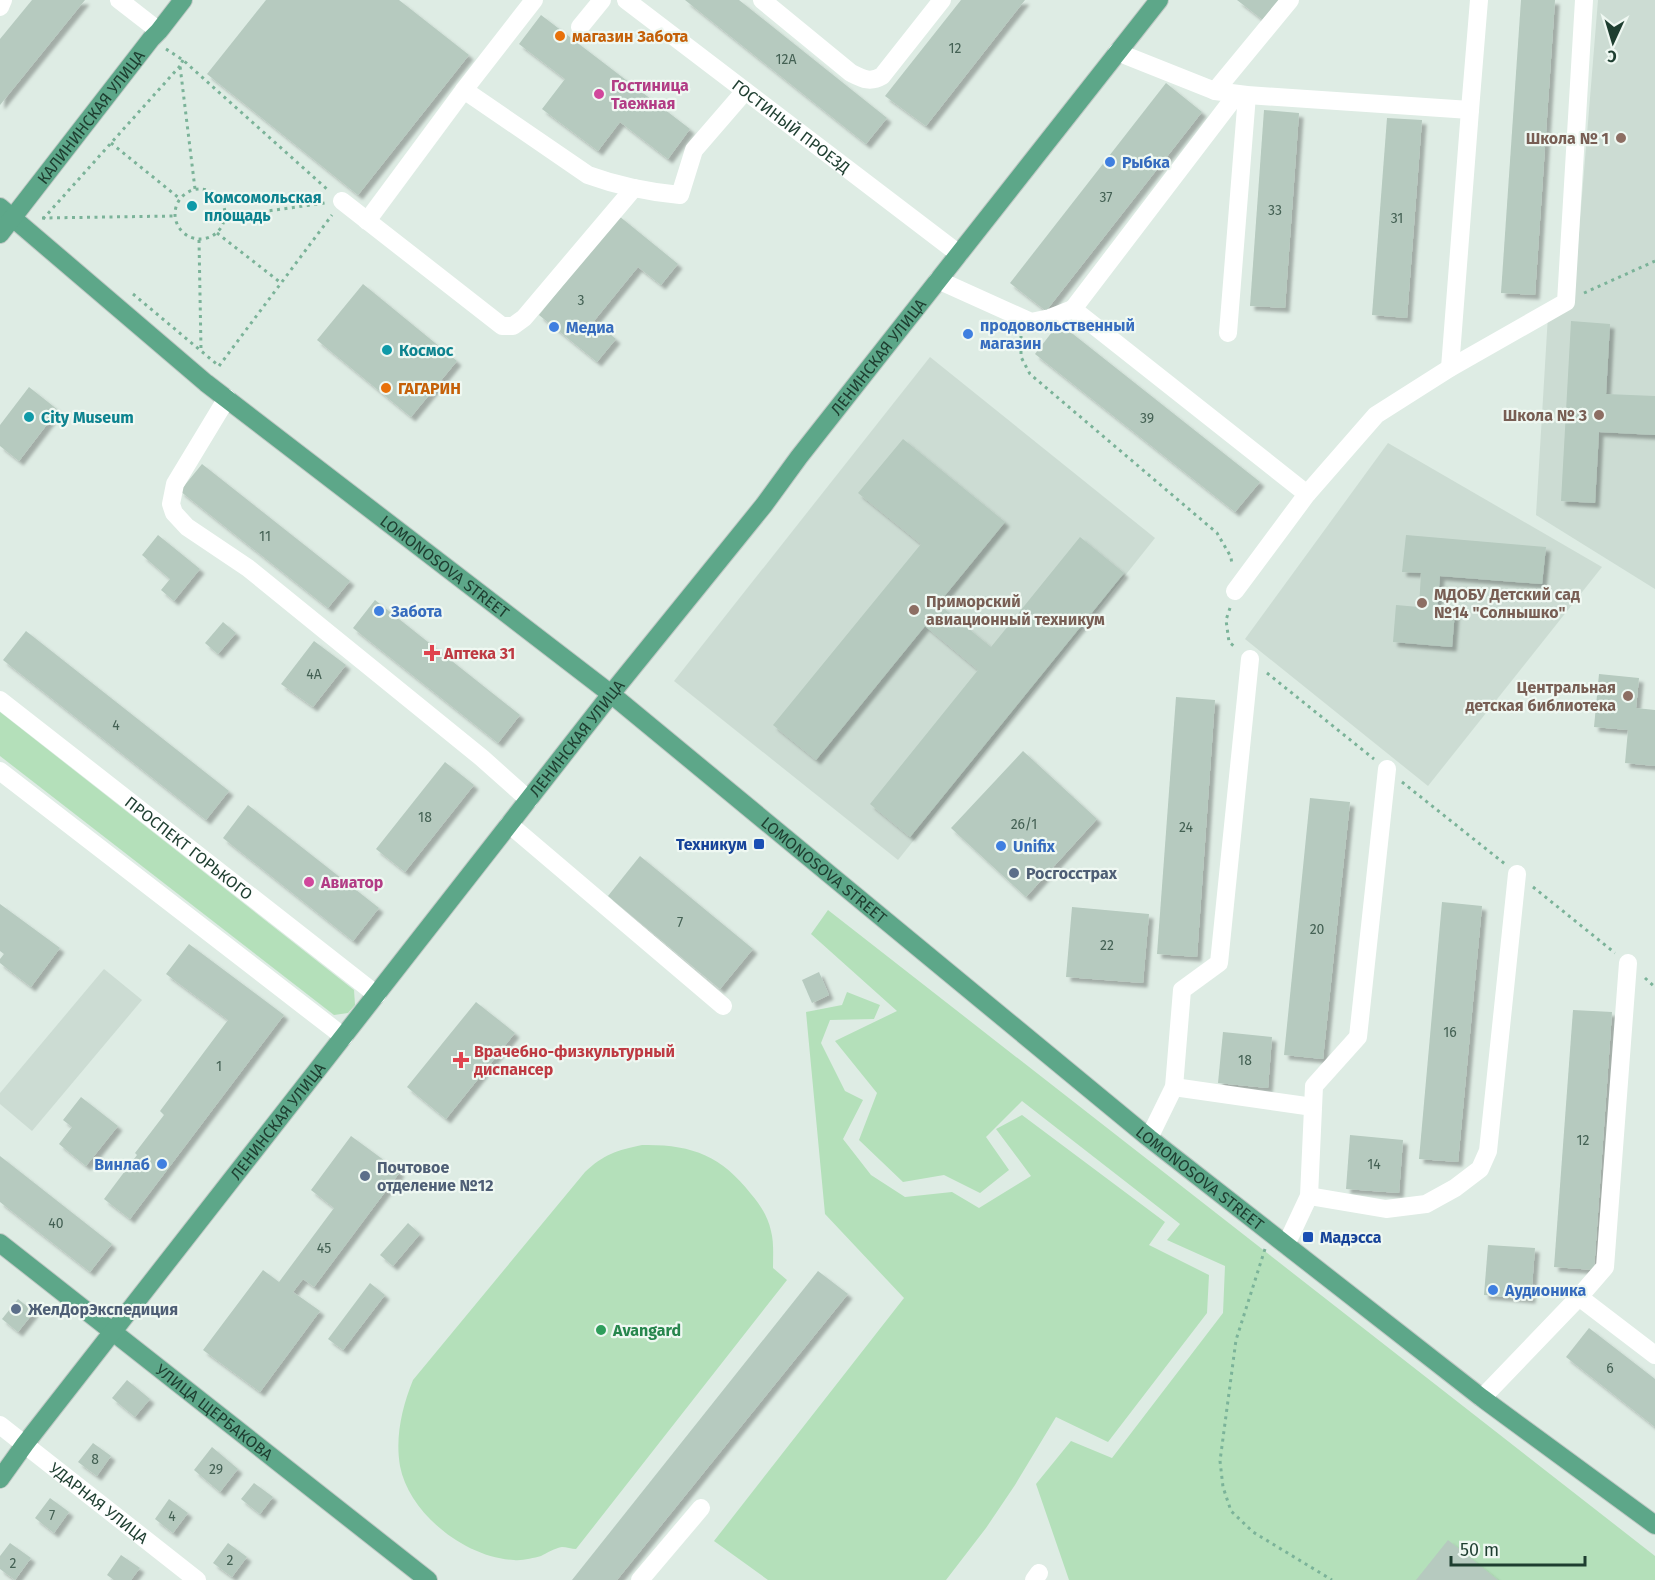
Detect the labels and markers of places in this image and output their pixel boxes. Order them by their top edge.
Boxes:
place label: магазин Забота [572,27,689,46]
marker: магазин Забота [553,29,567,43]
place label: Гостиница Таежная [611,76,689,113]
marker: Гостиница Таежная [592,87,606,101]
place label: Школа № 1 [1526,129,1609,148]
marker: Школа № 1 [1614,131,1628,145]
place label: Рыбка [1122,153,1170,172]
marker: Рыбка [1103,155,1117,169]
place label: Комсомольская площадь [204,188,322,225]
marker: Комсомольская площадь [185,199,199,213]
place label: продовольственный магазин [980,316,1135,353]
place label: Медиа [566,318,615,337]
marker: Медиа [547,320,561,334]
marker: продовольственный магазин [961,327,975,341]
place label: Космос [399,341,454,360]
marker: Космос [380,343,394,357]
place label: ГАГАРИН [398,379,461,398]
marker: ГАГАРИН [379,381,393,395]
place label: Школа № 3 [1503,406,1587,425]
place label: City Museum [41,408,134,427]
marker: Школа № 3 [1592,408,1606,422]
marker: City Museum [22,410,36,424]
place label: МДОБУ Детский сад №14 "Солнышко" [1434,585,1580,622]
place label: Приморский авиационный техникум [926,592,1105,629]
marker: МДОБУ Детский сад №14 "Солнышко" [1415,596,1429,610]
place label: Забота [390,602,442,621]
marker: Приморский авиационный техникум [907,603,921,617]
marker: Забота [372,604,386,618]
place label: Аптека 31 [443,644,515,663]
marker: Аптека 31 [425,646,439,660]
place label: Центральная детская библиотека [1466,678,1616,715]
marker: Центральная детская библиотека [1621,689,1635,703]
place label: Техникум [676,835,747,854]
marker: Техникум [752,837,766,851]
place label: Unifix [1013,837,1056,856]
marker: Unifix [994,839,1008,853]
place label: Росгосстрах [1026,864,1118,883]
marker: Росгосстрах [1007,866,1021,880]
place label: Авиатор [320,873,383,892]
marker: Авиатор [302,875,316,889]
place label: Врачебно-физкультурный диспансер [474,1042,675,1079]
marker: Врачебно-физкультурный диспансер [452,1051,470,1069]
place label: Винлаб [94,1155,150,1174]
marker: Винлаб [155,1157,169,1171]
place label: Почтовое отделение №12 [377,1158,493,1195]
marker: Почтовое отделение №12 [358,1169,372,1183]
place label: Мадэсса [1320,1228,1382,1247]
marker: Мадэсса [1301,1230,1315,1244]
place label: Аудионика [1504,1281,1586,1300]
marker: Аудионика [1486,1283,1500,1297]
place label: ЖелДорЭкспедиция [27,1300,178,1319]
marker: ЖелДорЭкспедиция [9,1302,23,1316]
place label: Avangard [612,1321,681,1340]
marker: Avangard [594,1323,608,1337]

